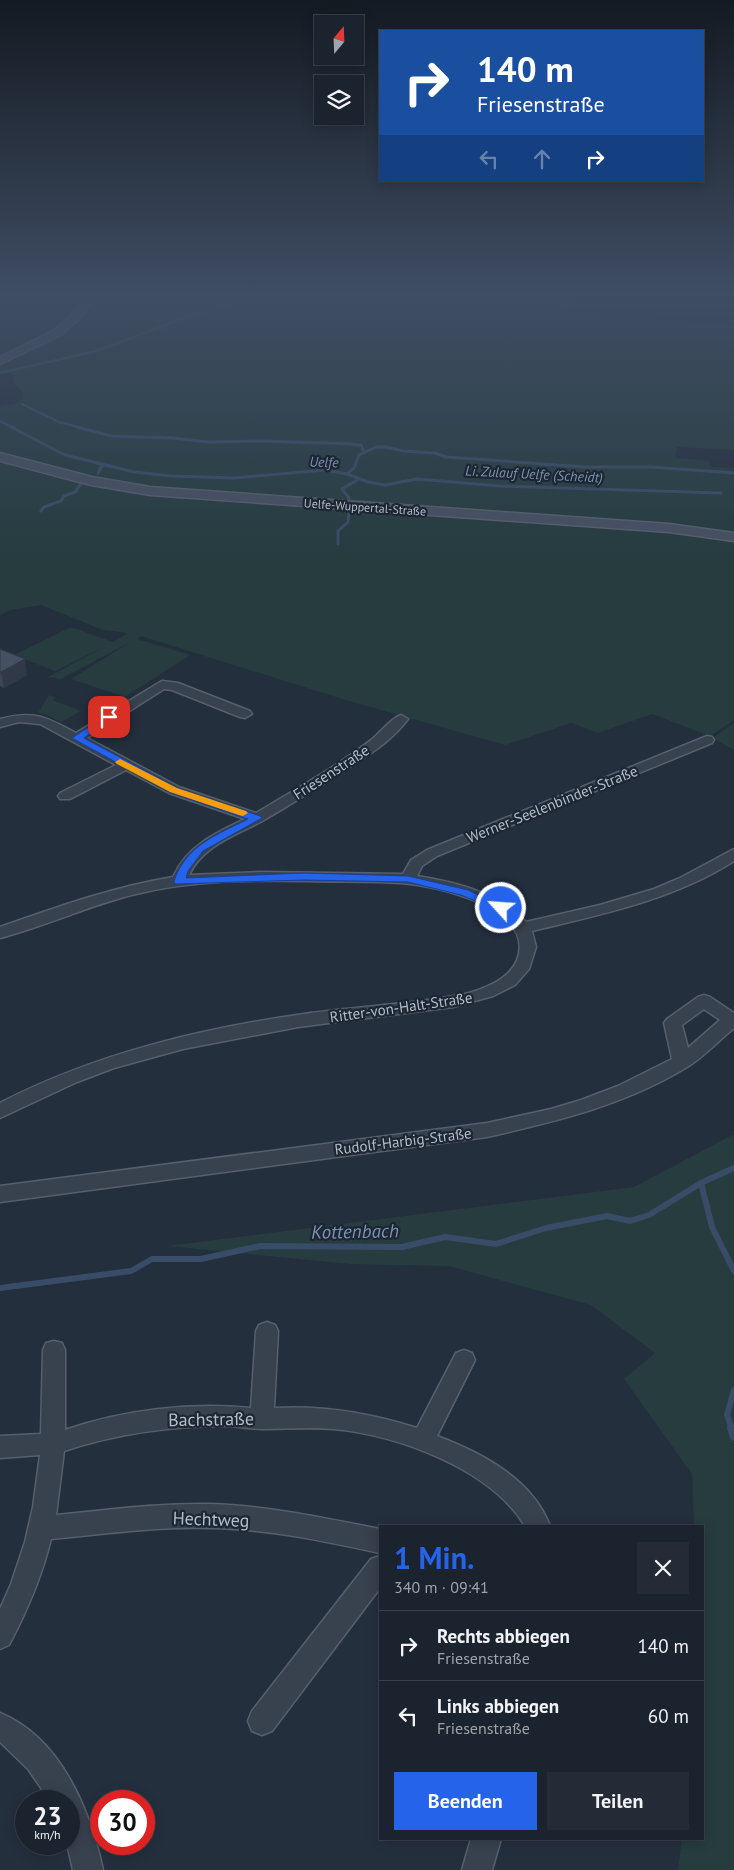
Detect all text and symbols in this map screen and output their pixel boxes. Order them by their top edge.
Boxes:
north arrow [314,15,364,65]
map controls [314,15,364,125]
text: 140 m [477,46,574,92]
icon: right [394,50,459,115]
button: layers [314,75,364,125]
text: Friesenstraße [477,90,605,118]
icon: left [475,145,503,173]
icon: ahead [528,145,556,173]
icon: right [581,145,609,173]
water label: Uelfe [309,452,339,472]
water label: Li. Zulauf Uelfe (Scheidt) [465,461,603,487]
street label: Uelfe-Wuppertal-Straße [303,495,427,519]
pin [88,696,130,738]
icon: arrive [95,703,123,731]
street label: Friesenstraße [289,740,373,804]
street label: Werner-Seelenbinder-Straße [464,761,640,847]
position arrow [474,881,526,933]
street label: Ritter-von-Halt-Straße [328,988,474,1026]
street label: Rudolf-Harbig-Straße [333,1123,473,1159]
water label: Kottenbach [311,1218,399,1244]
street label: Bachstraße [168,1407,254,1431]
street label: Hechtweg [172,1506,250,1532]
text: 1 Min. [394,1538,474,1577]
button: close [637,1542,689,1594]
text: 340 m · 09:41 [394,1577,489,1597]
text: Rechts abbiegen [437,1624,570,1648]
icon: right [394,1632,422,1660]
text: 140 m [637,1634,689,1658]
text: Friesenstraße [437,1648,530,1668]
text: Links abbiegen [437,1694,559,1718]
icon: left [394,1702,422,1730]
text: 60 m [648,1704,689,1728]
text: Friesenstraße [437,1718,530,1738]
button: Beenden [394,1772,537,1830]
button: Teilen [547,1772,689,1830]
speed limit sign: 30 [90,1790,155,1855]
text: 23 [33,1800,62,1832]
text: km/h [34,1827,61,1842]

